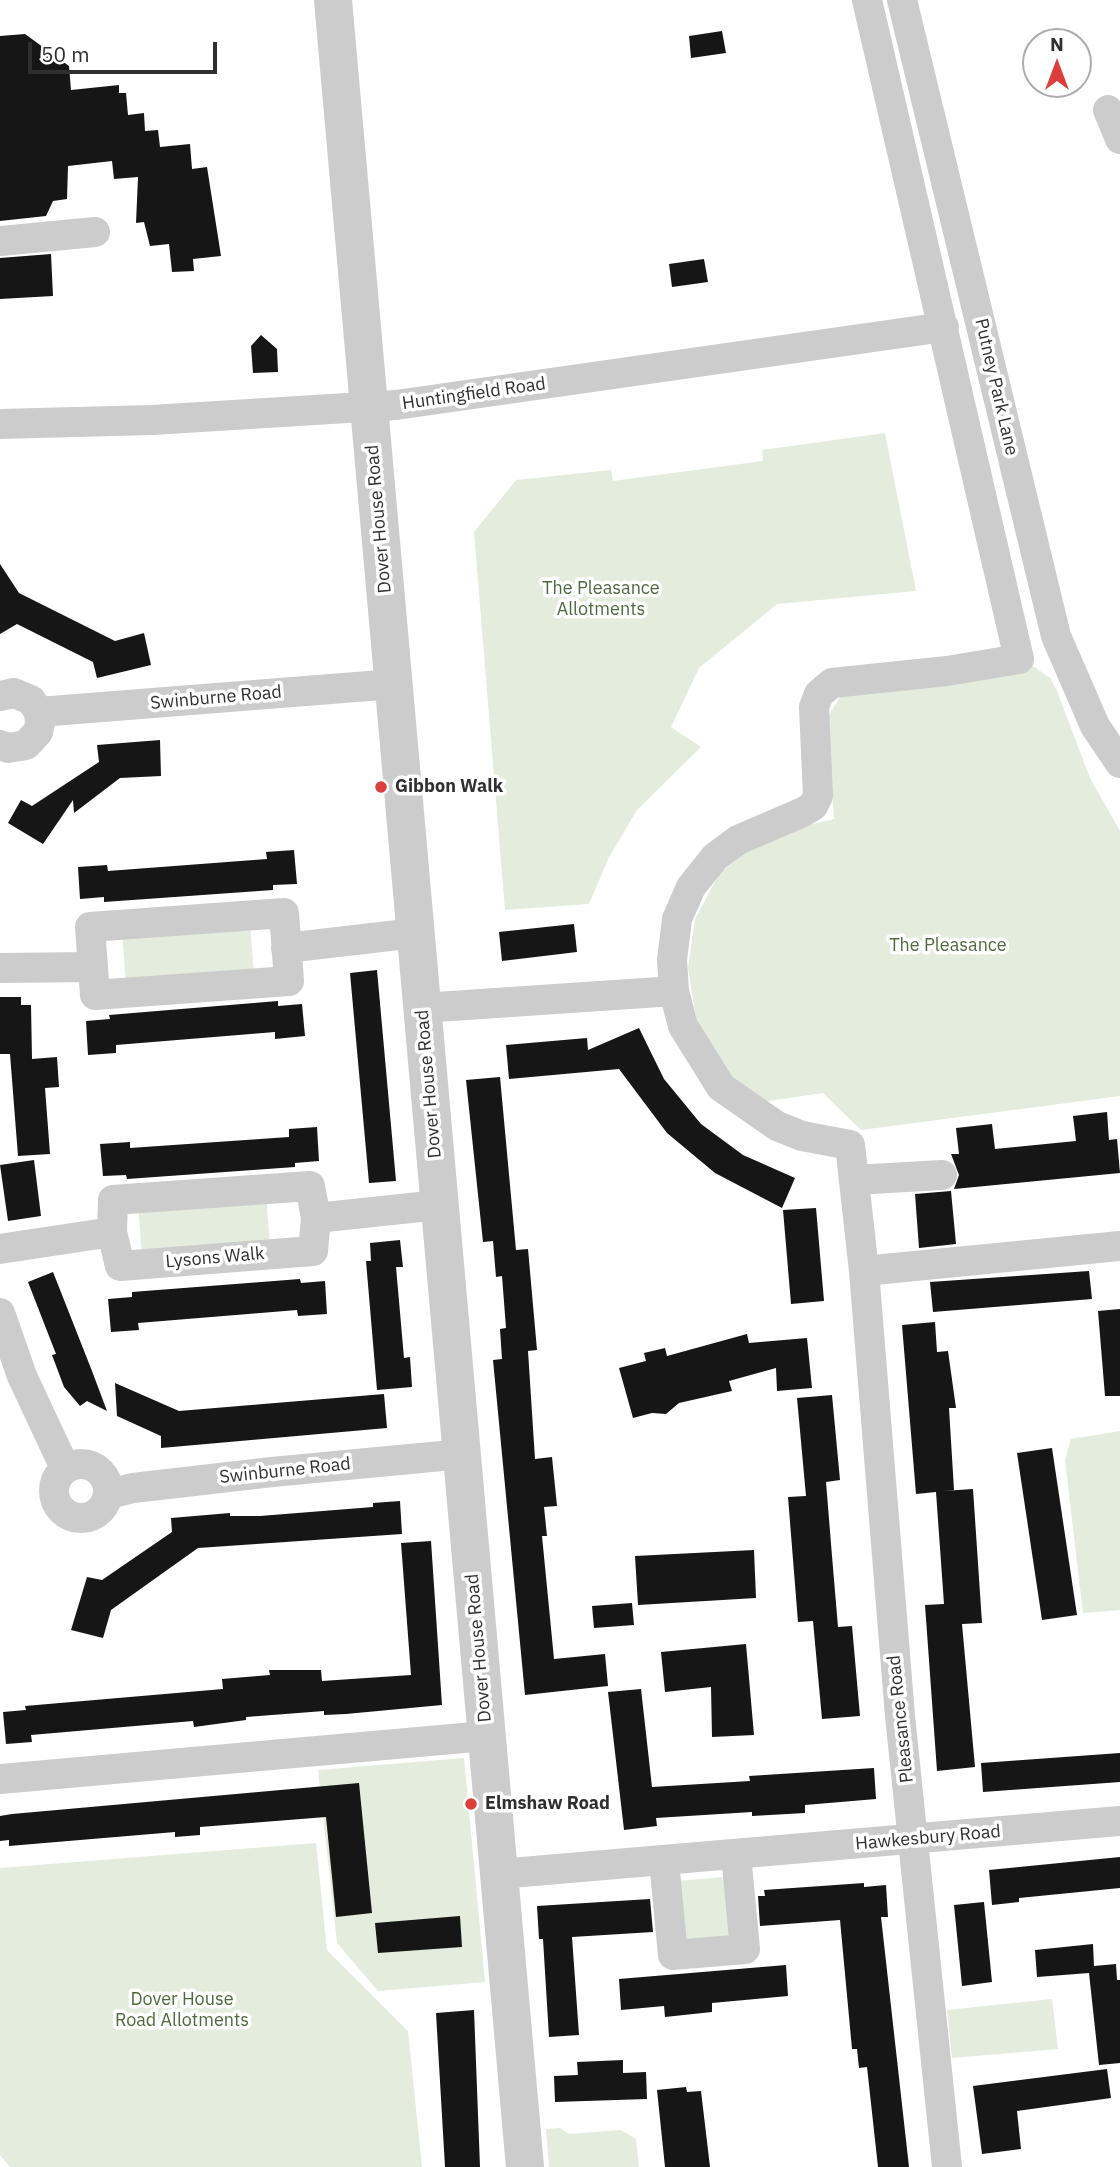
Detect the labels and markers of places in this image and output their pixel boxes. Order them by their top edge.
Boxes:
place label: Gibbon Walk [395,776,503,798]
marker: Gibbon Walk [373,779,389,795]
place label: Elmshaw Road [485,1793,610,1815]
marker: Elmshaw Road [463,1796,479,1812]

